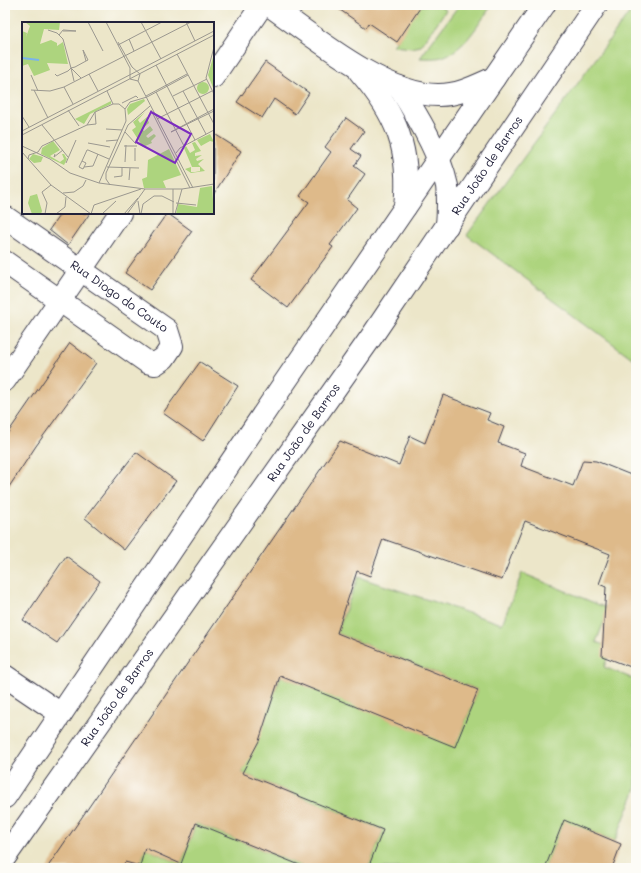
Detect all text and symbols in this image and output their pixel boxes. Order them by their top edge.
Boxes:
inset map [22,22,214,214]
street label: Rua João de Barros [447,112,526,218]
street label: Rua Diogo do Couto [67,256,172,335]
street label: Rua João de Barros [263,380,343,484]
street label: Rua João de Barros [76,645,157,749]

